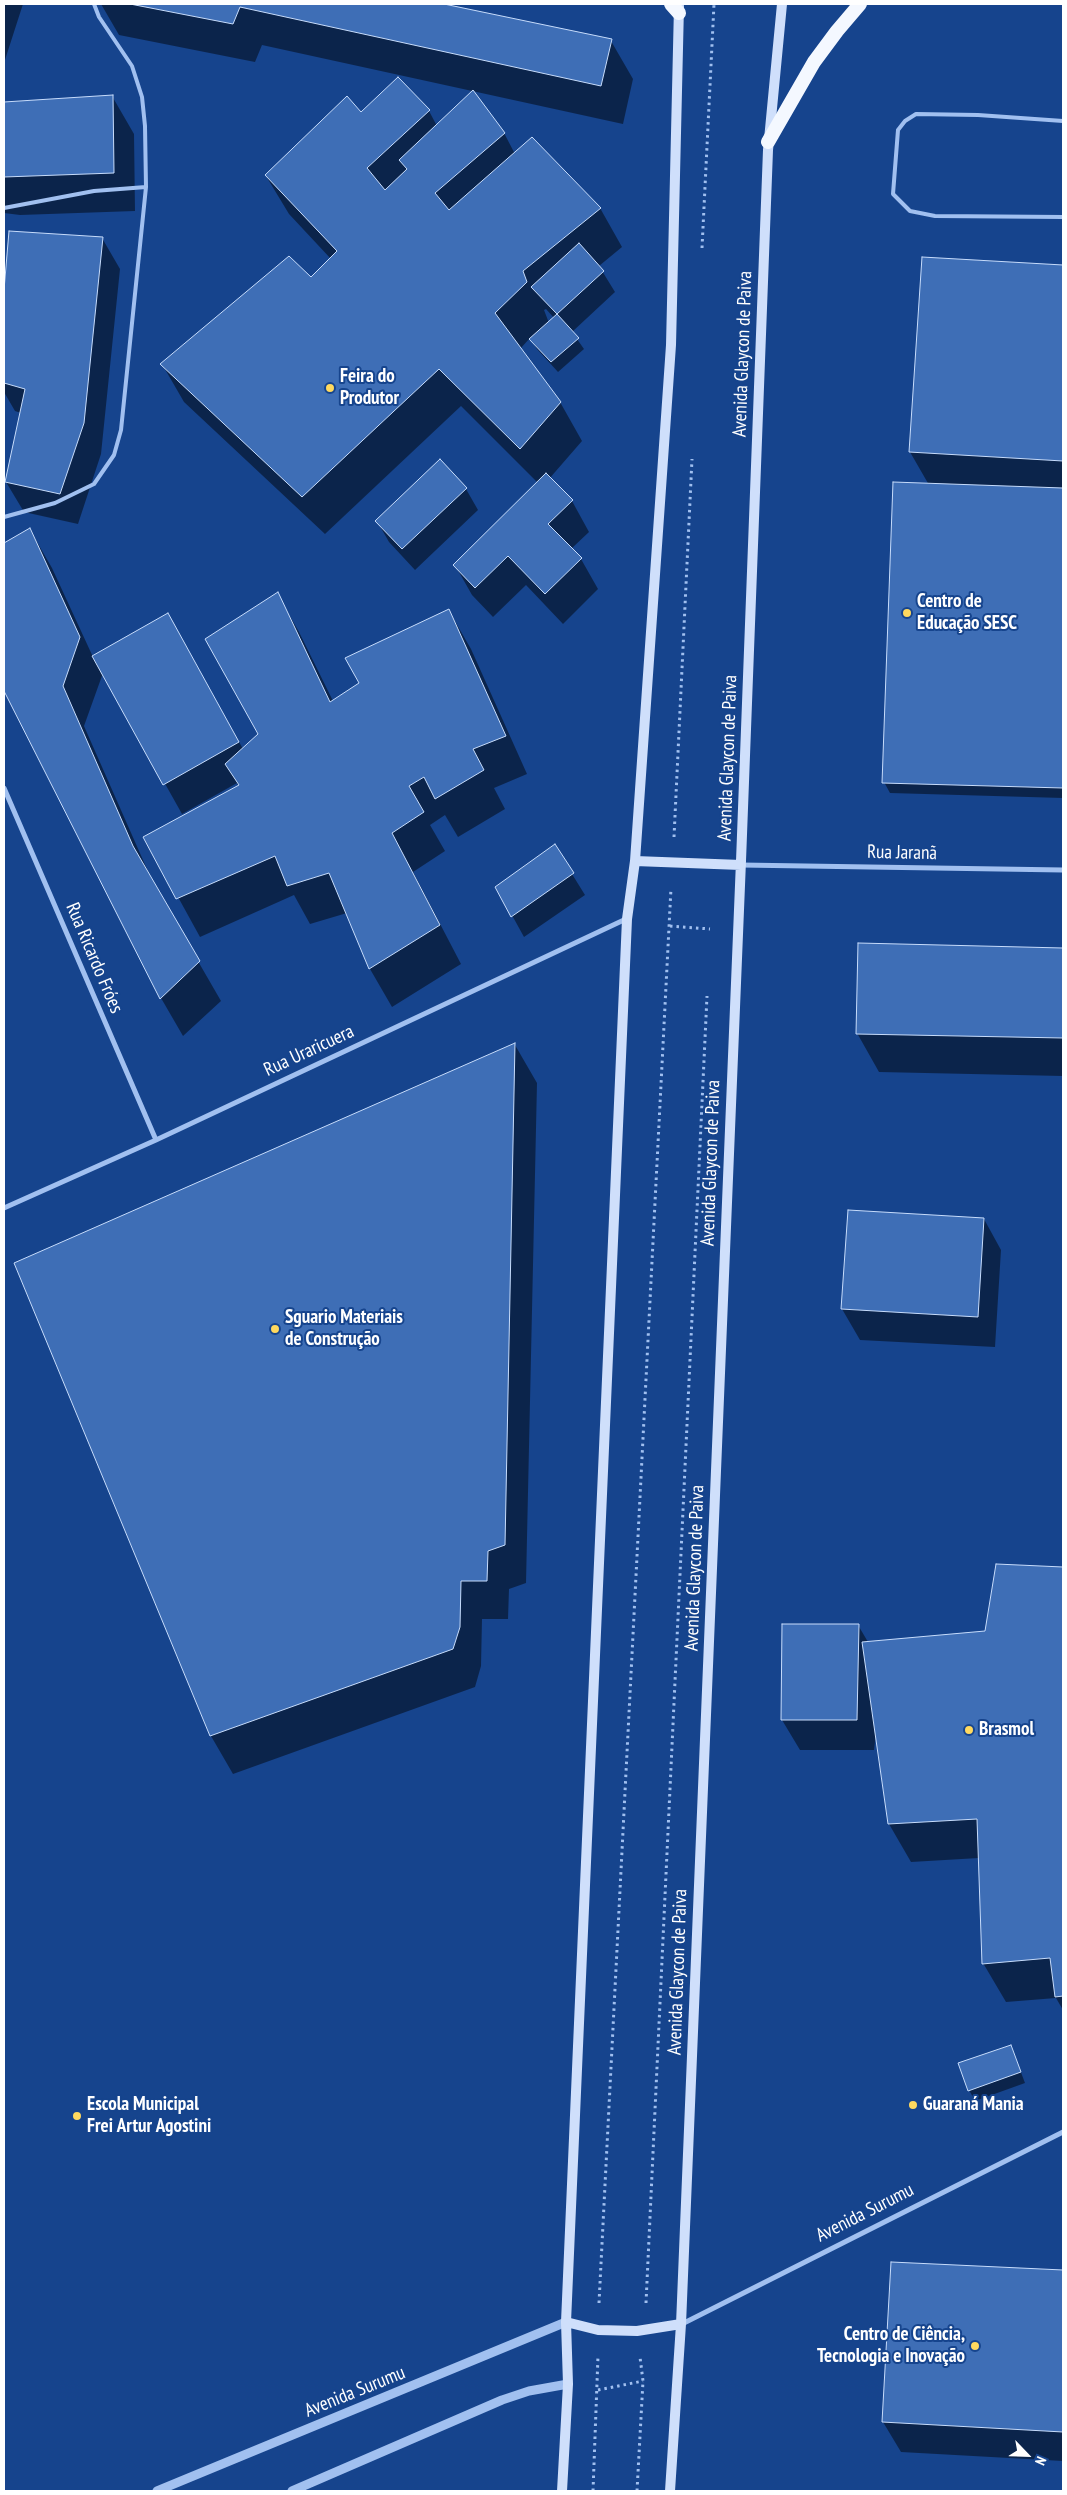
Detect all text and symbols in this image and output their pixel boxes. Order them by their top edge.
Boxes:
street label: Avenida Glaycon de Paiva [729,270,757,438]
place label: Feira do Produtor [340,366,399,410]
marker: Feira do Produtor [324,382,336,394]
place label: Centro de Educação SESC [917,591,1017,635]
marker: Centro de Educação SESC [901,607,913,619]
street label: Avenida Glaycon de Paiva [714,674,742,842]
street label: Rua Jaranã [867,841,937,865]
street label: Rua Ricardo Fróes [60,899,128,1017]
street label: Rua Uraricuera [260,1020,358,1082]
street label: Avenida Glaycon de Paiva [697,1079,725,1247]
place label: Sguario Materiais de Construção [285,1307,403,1351]
marker: Sguario Materiais de Construção [269,1323,281,1335]
street label: Avenida Glaycon de Paiva [681,1484,709,1652]
place label: Brasmol [979,1719,1034,1741]
marker: Brasmol [963,1724,975,1736]
street label: Avenida Glaycon de Paiva [664,1888,692,2056]
place label: Escola Municipal Frei Artur Agostini [87,2094,211,2138]
place label: Guaraná Mania [923,2094,1024,2116]
marker: Guaraná Mania [907,2099,919,2111]
marker: Escola Municipal Frei Artur Agostini [71,2110,83,2122]
street label: Avenida Surumu [812,2179,918,2247]
place label: Centro de Ciência, Tecnologia e Inovação [817,2324,965,2368]
marker: Centro de Ciência, Tecnologia e Inovação [969,2340,981,2352]
street label: Avenida Surumu [301,2362,409,2422]
north arrow [1002,2430,1052,2480]
text: N [1031,2454,1050,2468]

